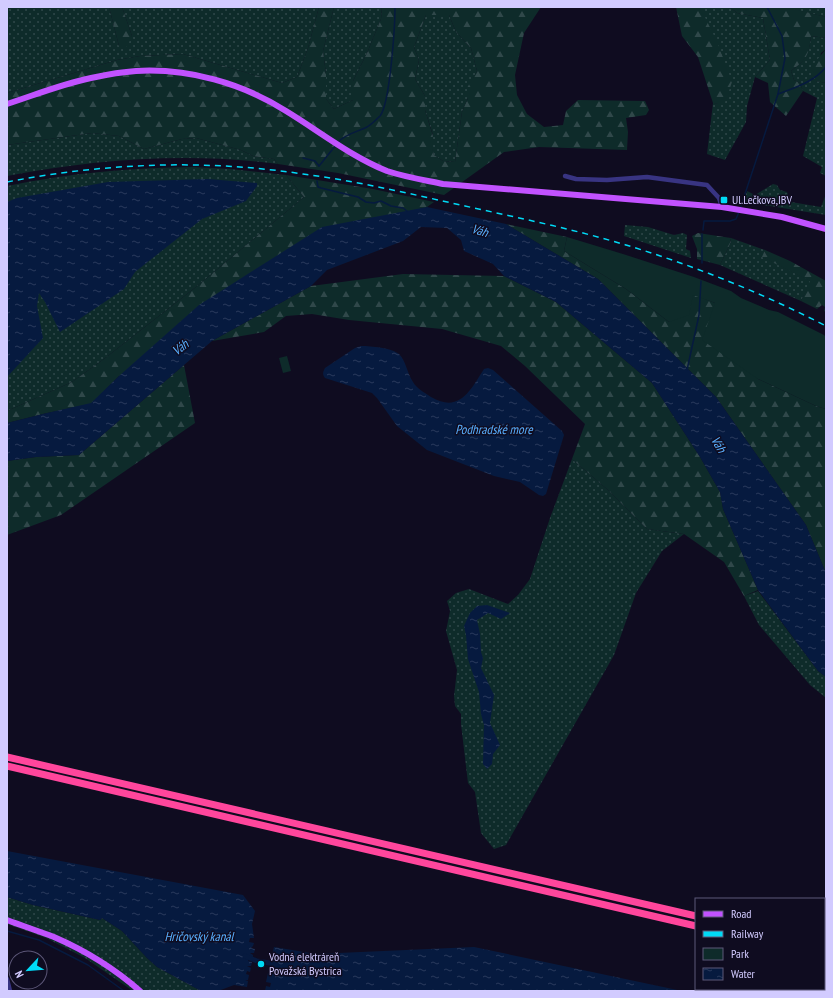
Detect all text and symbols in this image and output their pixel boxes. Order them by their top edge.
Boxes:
place label: Ul.Lečkova,IBV [732,192,793,207]
marker: Ul.Lečkova,IBV [719,195,729,205]
water label: Váh [470,220,491,241]
water label: Váh [169,335,193,359]
water label: Podhradské more [455,421,534,438]
water label: Váh [707,433,731,457]
legend [695,898,825,990]
text: Road [731,906,751,921]
text: Railway [731,926,764,941]
water label: Hričovský kanál [164,928,236,945]
text: Park [731,946,749,961]
place label: Vodná elektráreň Považská Bystrica [268,949,342,978]
north arrow [8,950,48,990]
marker: Vodná elektráreň Považská Bystrica [256,959,266,969]
text: Water [731,966,756,981]
text: N [11,969,27,980]

